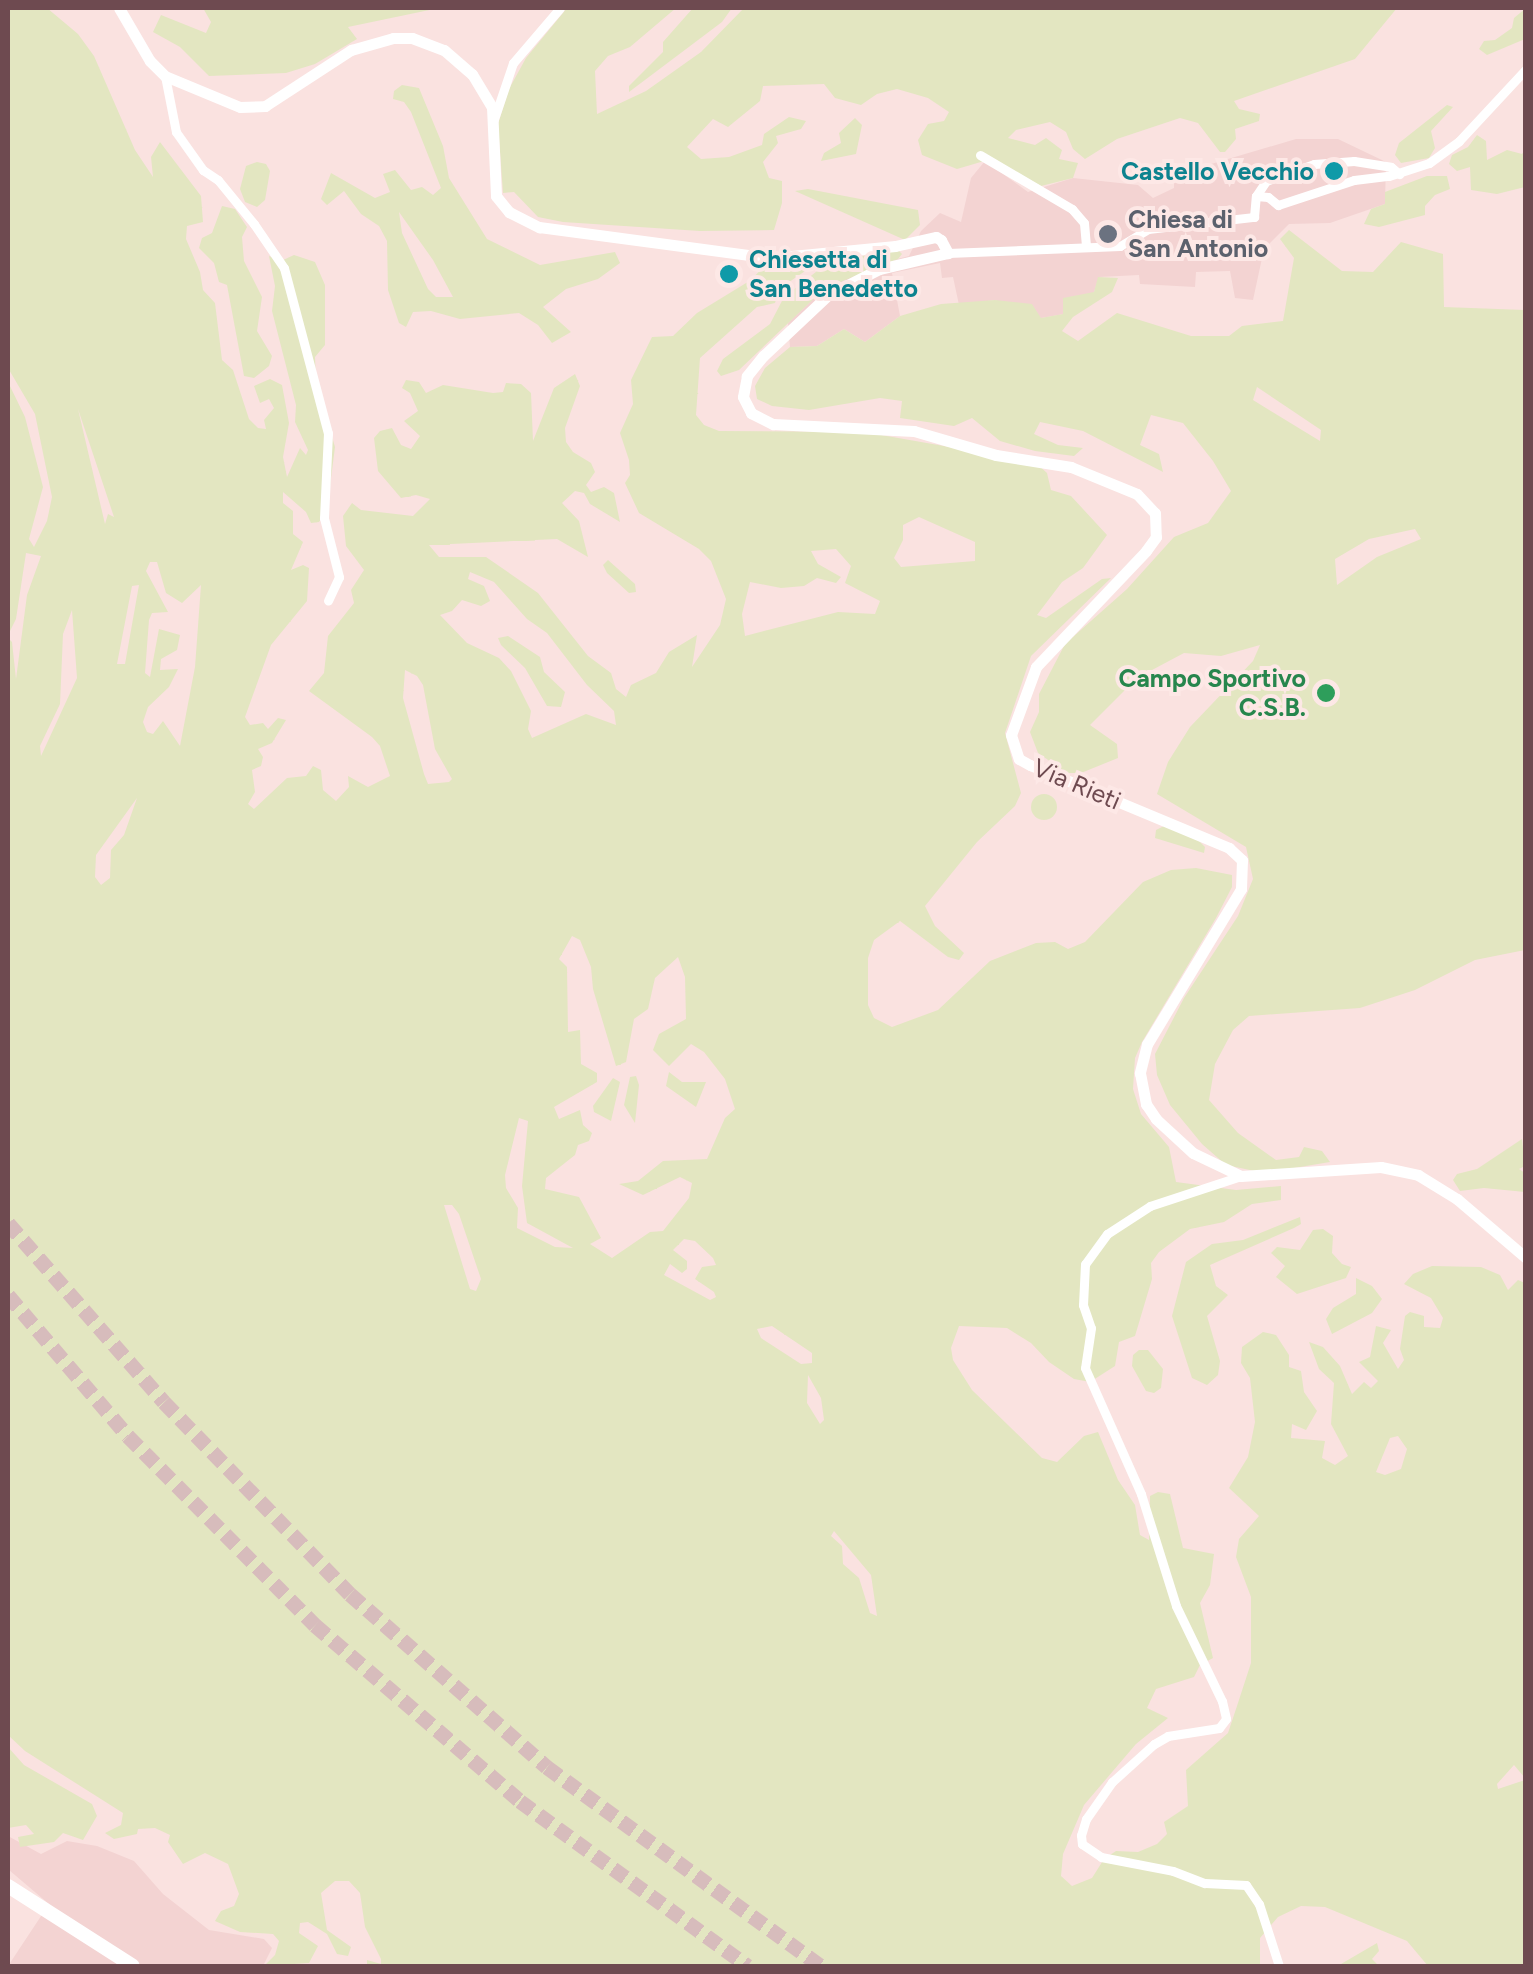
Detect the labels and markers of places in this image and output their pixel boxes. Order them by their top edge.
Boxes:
place label: Castello Vecchio [1121,156,1314,186]
marker: Castello Vecchio [1323,160,1345,182]
place label: Chiesa di San Antonio [1128,205,1268,264]
marker: Chiesa di San Antonio [1097,223,1119,245]
place label: Chiesetta di San Benedetto [749,245,918,304]
marker: Chiesetta di San Benedetto [718,263,740,285]
place label: Campo Sportivo C.S.B. [1118,664,1306,723]
marker: Campo Sportivo C.S.B. [1315,682,1337,704]

